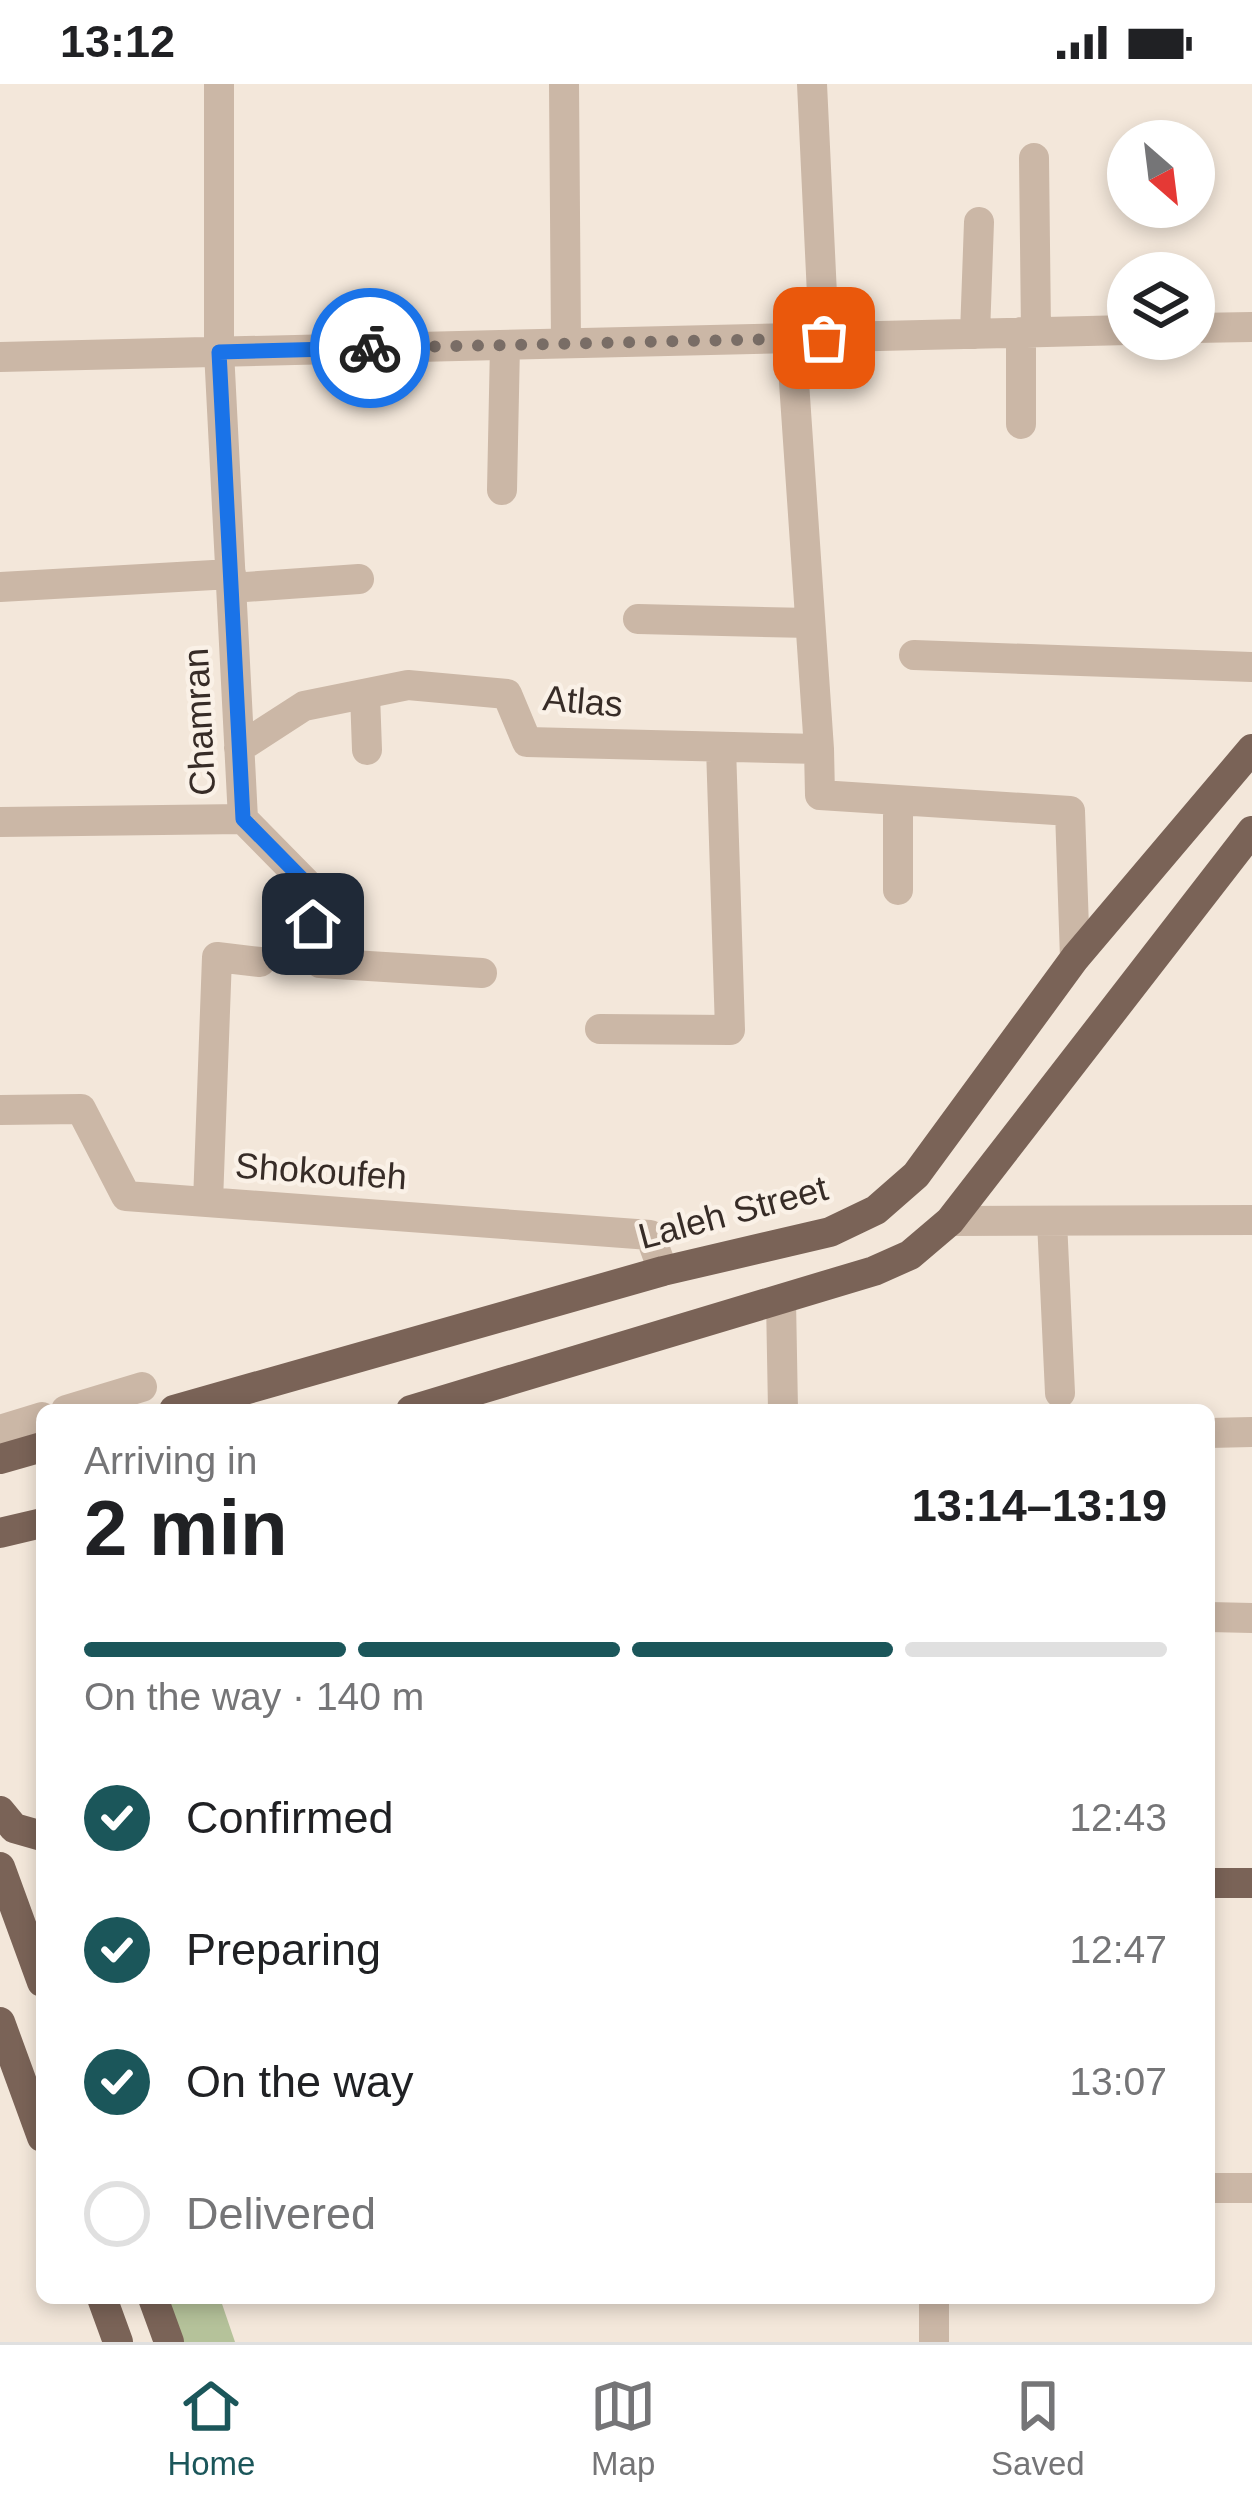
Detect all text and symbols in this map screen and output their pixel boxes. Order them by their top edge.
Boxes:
text: 13:12 [60,16,175,67]
north arrow [1107,120,1215,228]
map controls [1107,120,1215,360]
button: layers [1107,252,1215,360]
pin [773,287,875,389]
courier [310,288,430,408]
icon: bag [791,305,857,371]
icon: bike [337,315,403,381]
street label: Chamran [175,647,223,797]
street label: Atlas [541,677,625,725]
pin [262,873,364,975]
icon: home [280,891,346,957]
street label: Shokoufeh [234,1145,408,1197]
street label: Laleh Street [634,1167,832,1257]
text: Arriving in [84,1439,257,1482]
text: 13:14–13:19 [912,1480,1167,1531]
text: 2 min [84,1484,288,1572]
text: On the way · 140 m [84,1675,424,1718]
icon: check [84,1785,150,1851]
text: Confirmed [186,1792,394,1843]
text: 12:43 [1069,1796,1167,1839]
icon: check [84,1917,150,1983]
text: Preparing [186,1924,381,1975]
text: 12:47 [1069,1928,1167,1971]
icon: check [84,2049,150,2115]
text: On the way [186,2056,414,2107]
text: 13:07 [1069,2060,1167,2103]
text: Delivered [186,2188,376,2239]
tab: Home [167,2373,255,2483]
tab: Map [590,2373,656,2483]
tab: Saved [991,2373,1085,2483]

